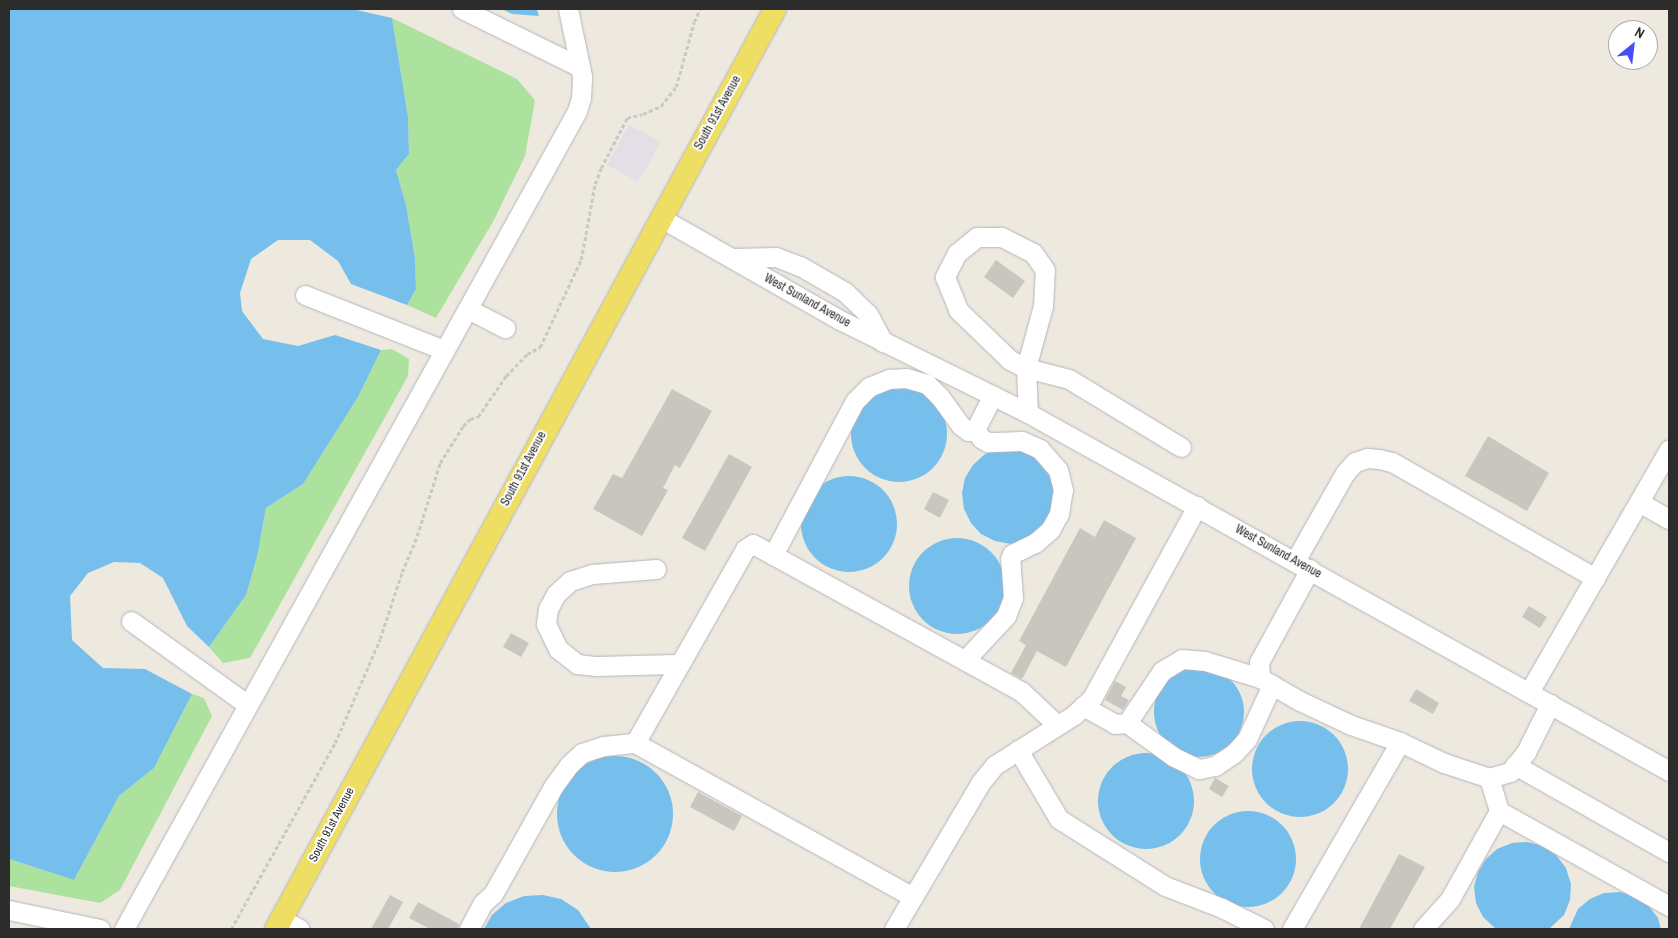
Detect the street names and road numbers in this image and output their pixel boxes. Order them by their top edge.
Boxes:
street label: South 91st Avenue [692,73,744,153]
street label: West Sunland Avenue [761,271,853,331]
street label: South 91st Avenue [498,429,550,509]
street label: West Sunland Avenue [1232,522,1324,582]
street label: South 91st Avenue [306,785,358,865]

